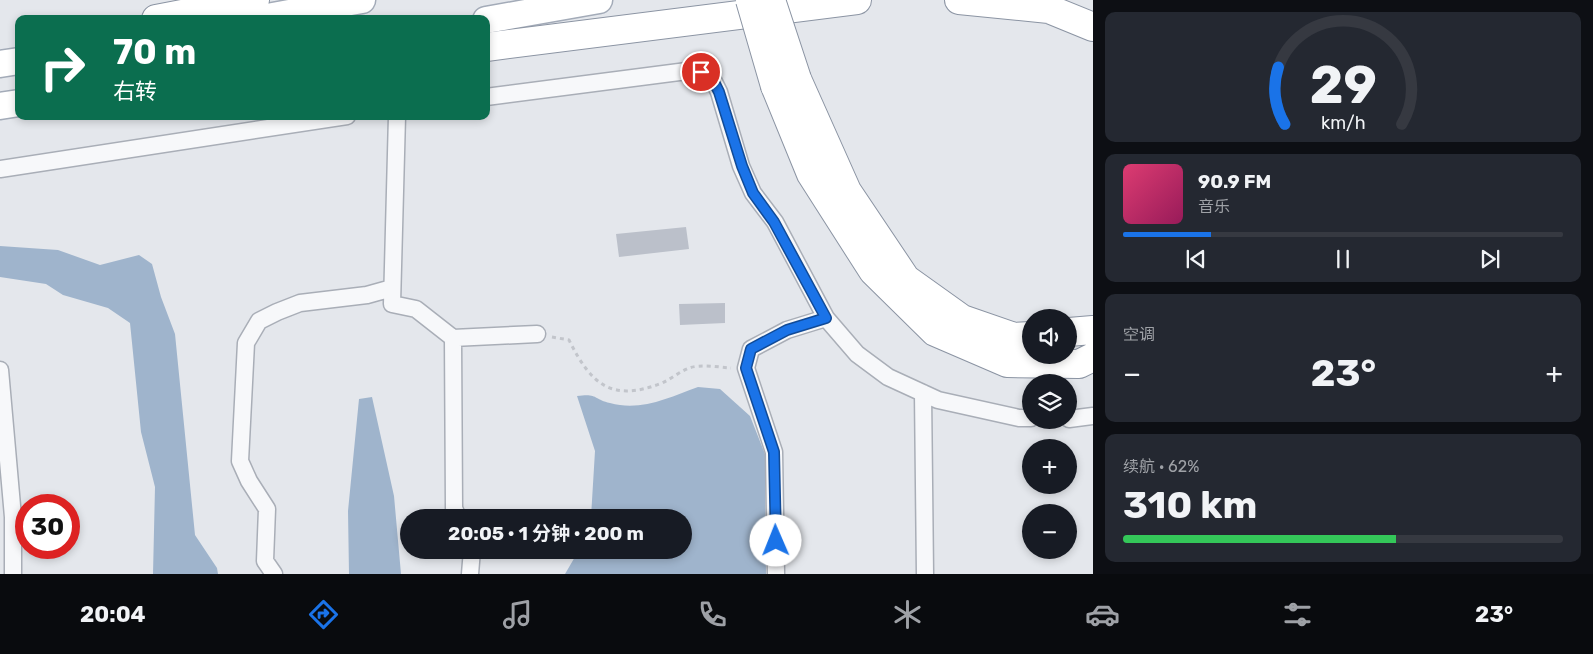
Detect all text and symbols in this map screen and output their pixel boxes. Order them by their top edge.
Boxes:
text: 70 m [113,31,196,73]
icon: right [30,35,95,100]
pin [680,51,722,93]
text: 29 [1309,54,1377,116]
icon: arrive [687,58,715,86]
text: 右转 [113,78,157,105]
text: km/h [1321,112,1365,133]
text: 90.9 FM [1198,170,1271,193]
text: 音乐 [1198,197,1230,216]
icon: previous [1182,245,1210,273]
icon: pause [1329,245,1357,273]
icon: next [1476,245,1504,273]
map controls [1022,309,1077,559]
button: sound [1022,309,1077,364]
text: 空调 [1123,325,1155,344]
text: 23° [1311,350,1376,396]
text: − [1123,357,1141,390]
text: + [1546,357,1563,390]
button: layers [1022,374,1077,429]
button: + [1022,439,1077,494]
text: 续航 · 62% [1123,457,1199,476]
text: 310 km [1123,482,1257,528]
speed limit sign: 30 [15,494,80,559]
button: − [1022,504,1077,559]
position arrow [749,514,801,566]
text: 20:05 · 1 分钟 · 200 m [448,522,644,545]
icon: directions [306,597,341,632]
icon: music [500,597,535,632]
icon: phone [695,597,730,632]
icon: climate [890,597,925,632]
icon: car [1085,597,1120,632]
icon: filters [1280,597,1315,632]
text: 20:04 [80,601,146,628]
text: 23° [1475,601,1513,628]

